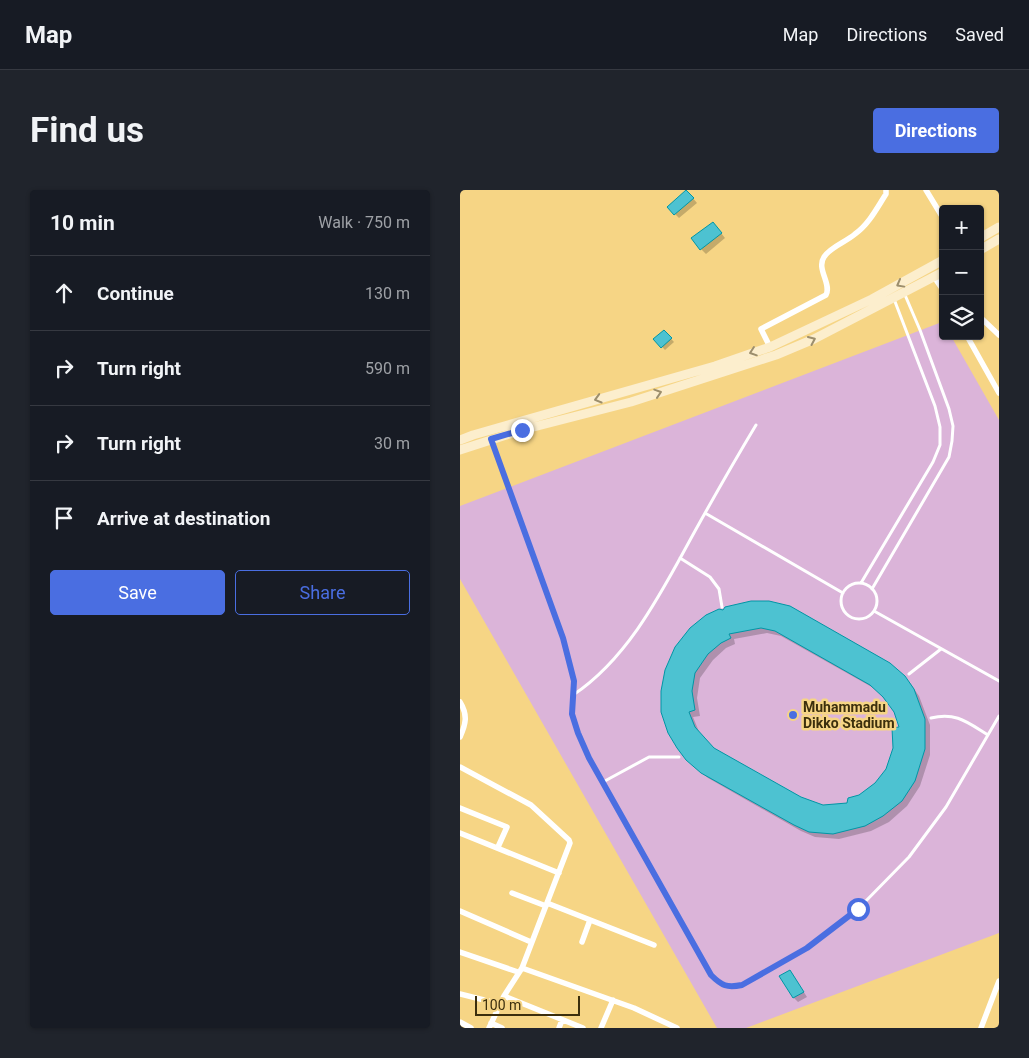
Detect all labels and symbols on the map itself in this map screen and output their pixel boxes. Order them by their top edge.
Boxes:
one-way arrow [897,278,906,288]
one-way arrow [807,336,816,347]
one-way arrow [749,347,758,357]
one-way arrow [653,389,662,399]
one-way arrow [593,393,602,404]
route end [511,419,534,442]
place label: Muhammadu Dikko Stadium [803,699,895,731]
marker: Muhammadu Dikko Stadium [787,709,799,721]
route start [847,898,870,921]
scale bar [475,993,580,1016]

